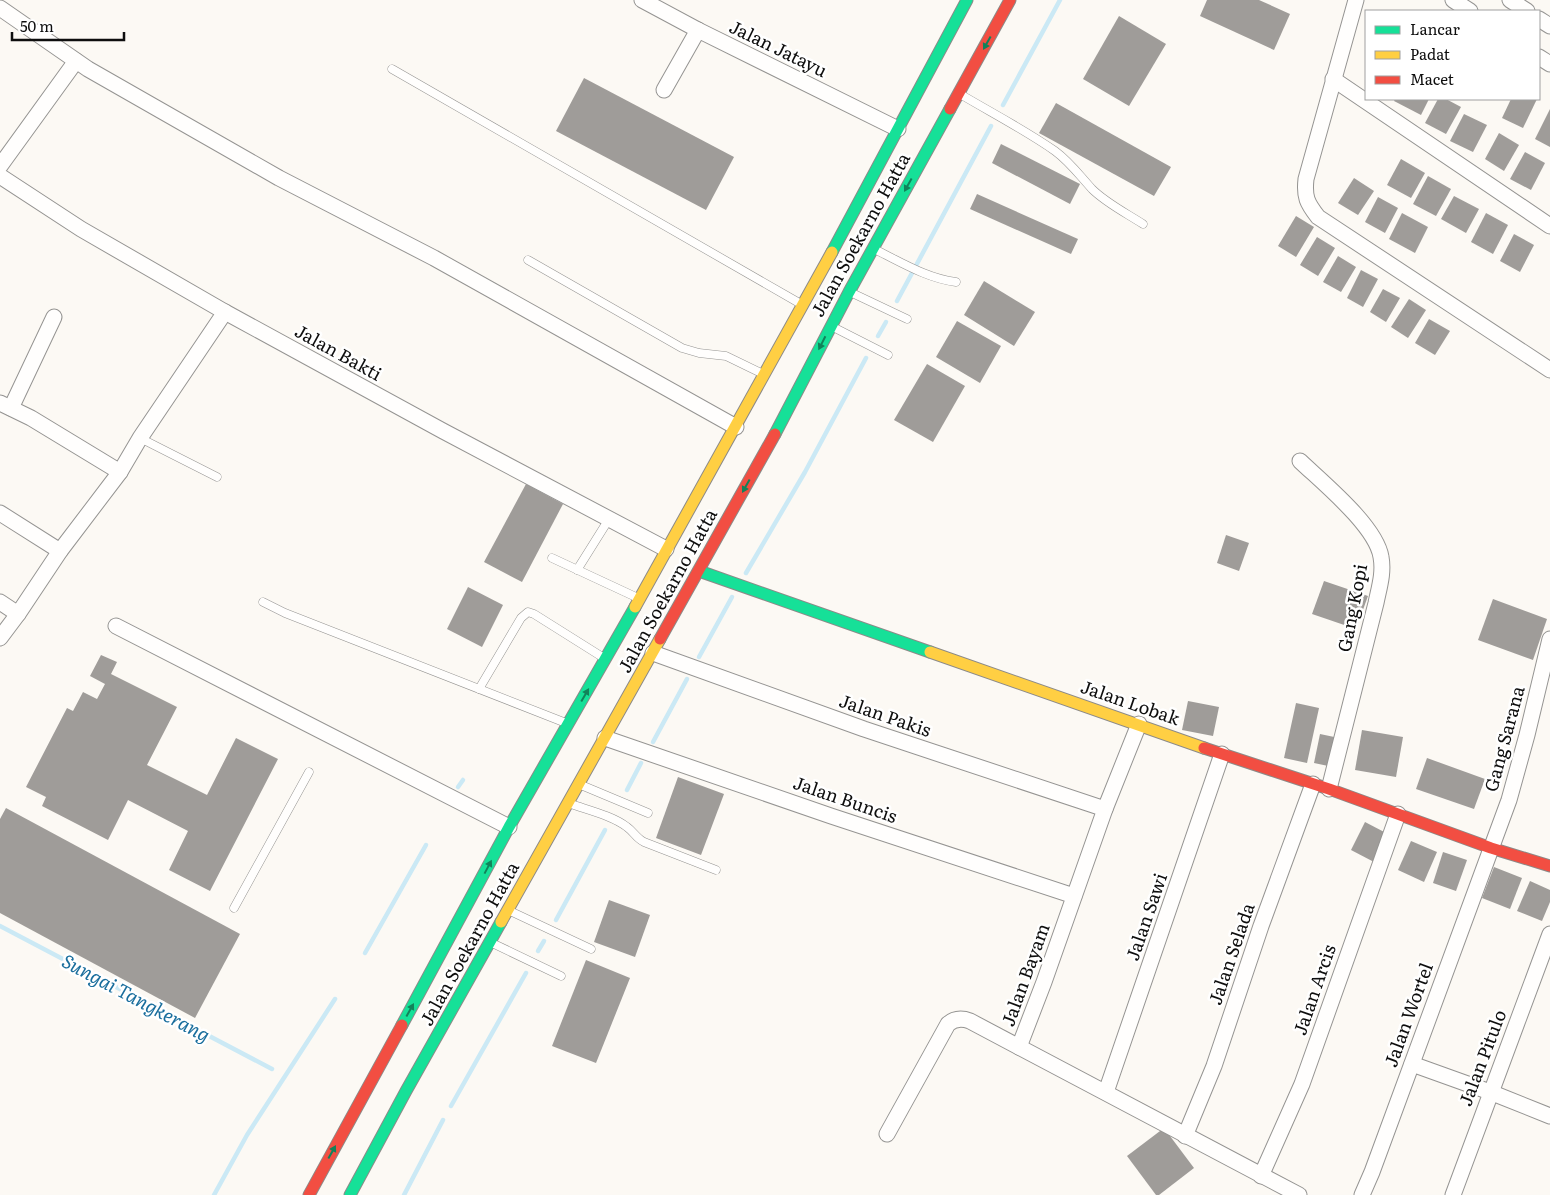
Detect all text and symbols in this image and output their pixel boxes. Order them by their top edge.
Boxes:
scale bar [12,10,125,42]
legend [1365,10,1540,100]
street label: Jalan Jatayu [725,12,832,83]
text: 50 m [20,14,54,37]
text: Lancar [1410,17,1460,40]
one-way arrow [982,36,991,49]
text: Padat [1410,42,1450,65]
text: Macet [1410,67,1454,90]
street label: Jalan Soekarno Hatta [803,147,916,321]
one-way arrow [904,177,912,192]
street label: Jalan Bakti [290,317,387,387]
one-way arrow [818,336,826,350]
one-way arrow [742,479,750,494]
street label: Jalan Soekarno Hatta [610,503,723,677]
street label: Gang Kopi [1330,561,1373,654]
street label: Jalan Lobak [1077,672,1185,731]
street label: Gang Sarana [1476,682,1531,794]
street label: Jalan Pakis [836,686,935,743]
one-way arrow [580,688,589,701]
street label: Jalan Buncis [790,768,901,829]
street label: Jalan Soekarno Hatta [412,856,525,1030]
one-way arrow [484,860,492,874]
street label: Jalan Sawi [1118,869,1173,964]
street label: Jalan Selada [1201,899,1261,1008]
street label: Jalan Bayam [993,919,1056,1030]
street label: Jalan Arcis [1285,940,1342,1039]
water label: Sungai Tangkerang [57,946,216,1048]
street label: Jalan Wortel [1376,959,1439,1070]
one-way arrow [406,1002,414,1017]
street label: Jalan Pitulo [1451,1005,1512,1110]
one-way arrow [328,1145,336,1160]

